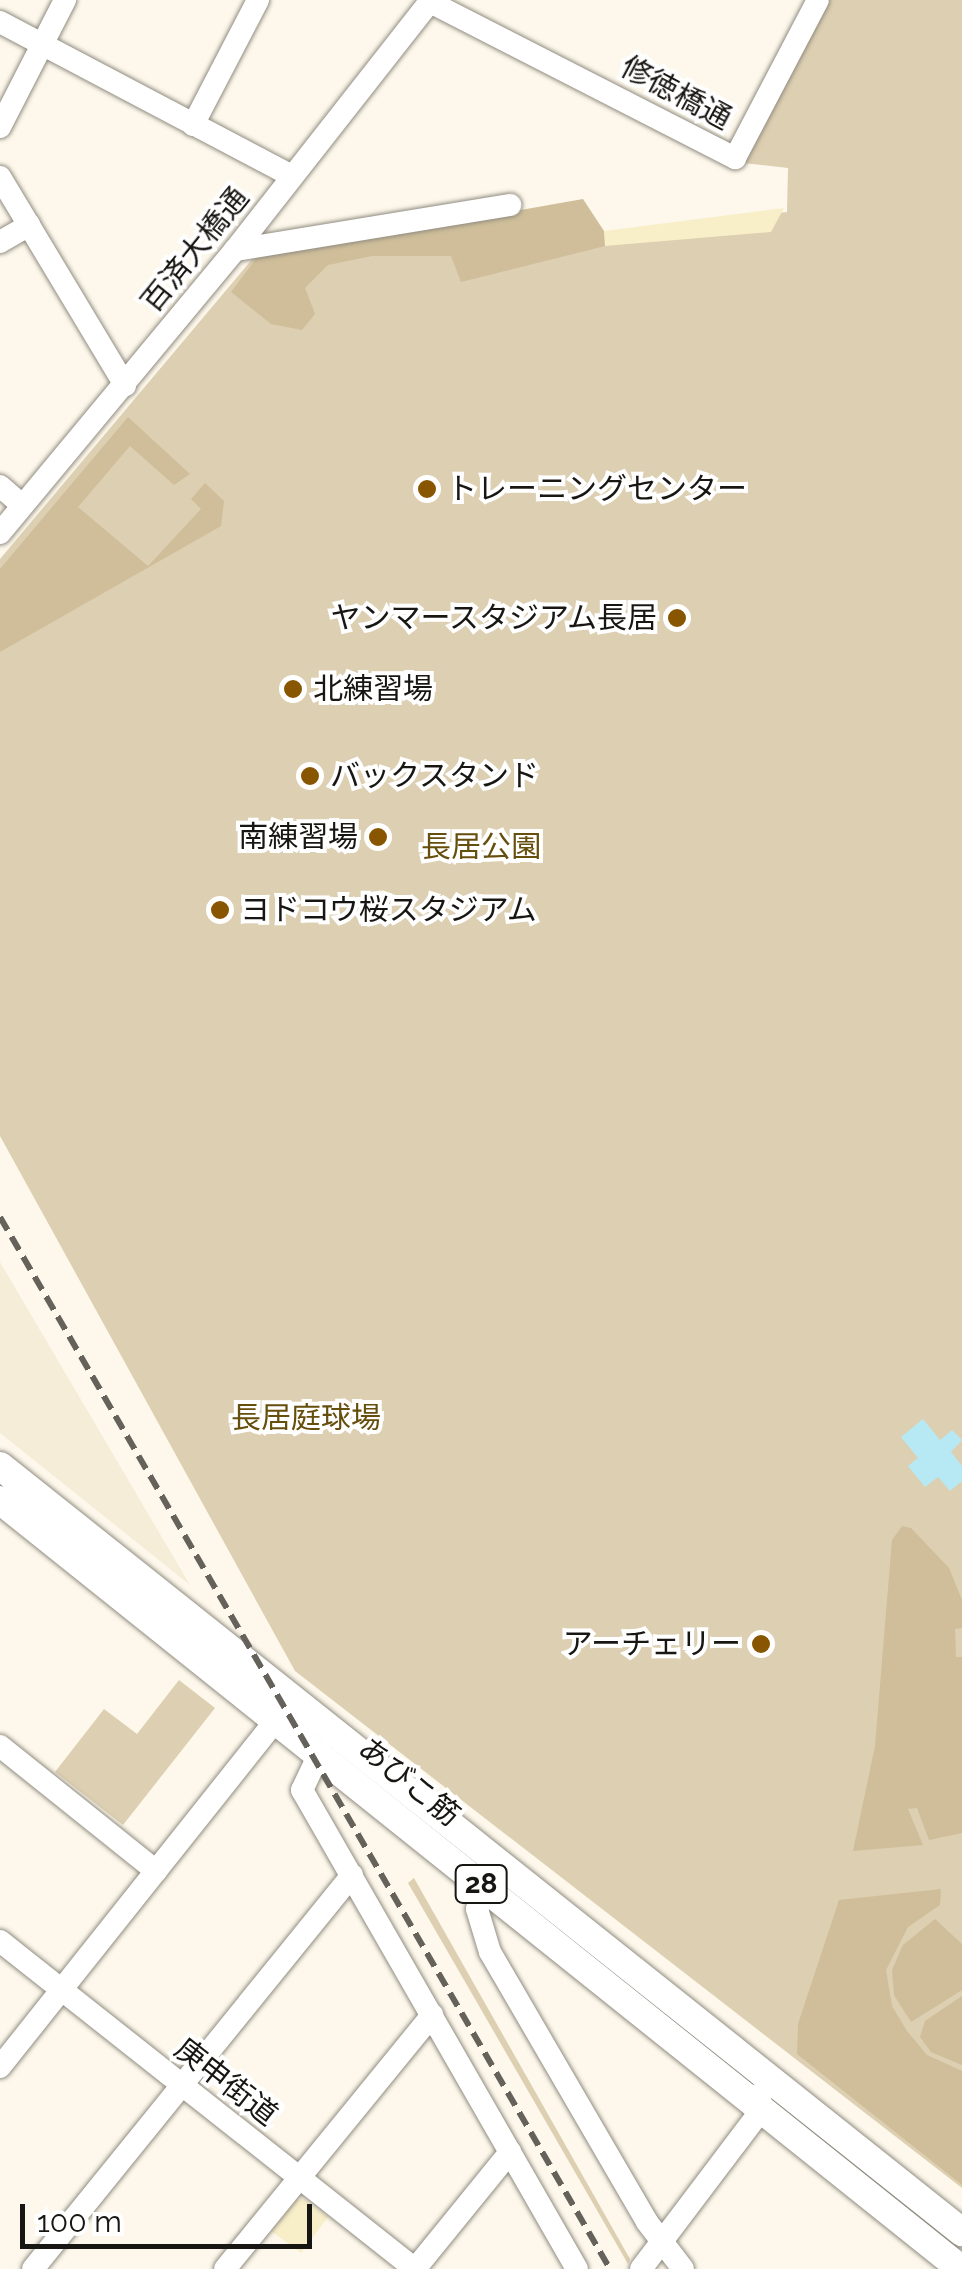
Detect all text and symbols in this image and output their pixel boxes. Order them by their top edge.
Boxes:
street label: 修徳橋通 [615,49,737,137]
street label: 百済大橋通 [134,180,256,320]
place label: トレーニングセンター [447,471,747,507]
marker: トレーニングセンター [416,478,438,500]
place label: ヤンマースタジアム長居 [327,600,657,636]
marker: ヤンマースタジアム長居 [666,607,688,629]
place label: 北練習場 [313,671,433,707]
marker: 北練習場 [282,678,304,700]
place label: バックスタンド [330,758,540,794]
marker: バックスタンド [299,765,321,787]
place label: 南練習場 [238,819,358,855]
marker: 南練習場 [367,826,389,848]
park label: 長居公園 [421,829,541,865]
place label: ヨドコウ桜スタジアム [240,892,540,928]
marker: ヨドコウ桜スタジアム [209,899,231,921]
park label: 長居庭球場 [231,1400,381,1436]
place label: アーチェリー [563,1626,741,1662]
marker: アーチェリー [750,1633,772,1655]
street label: あびこ筋 [351,1730,467,1834]
road number: 28 [454,1861,508,1907]
street label: 庚申街道 [168,2031,284,2133]
scale bar [25,2184,318,2246]
text: 100 m [37,2204,122,2239]

